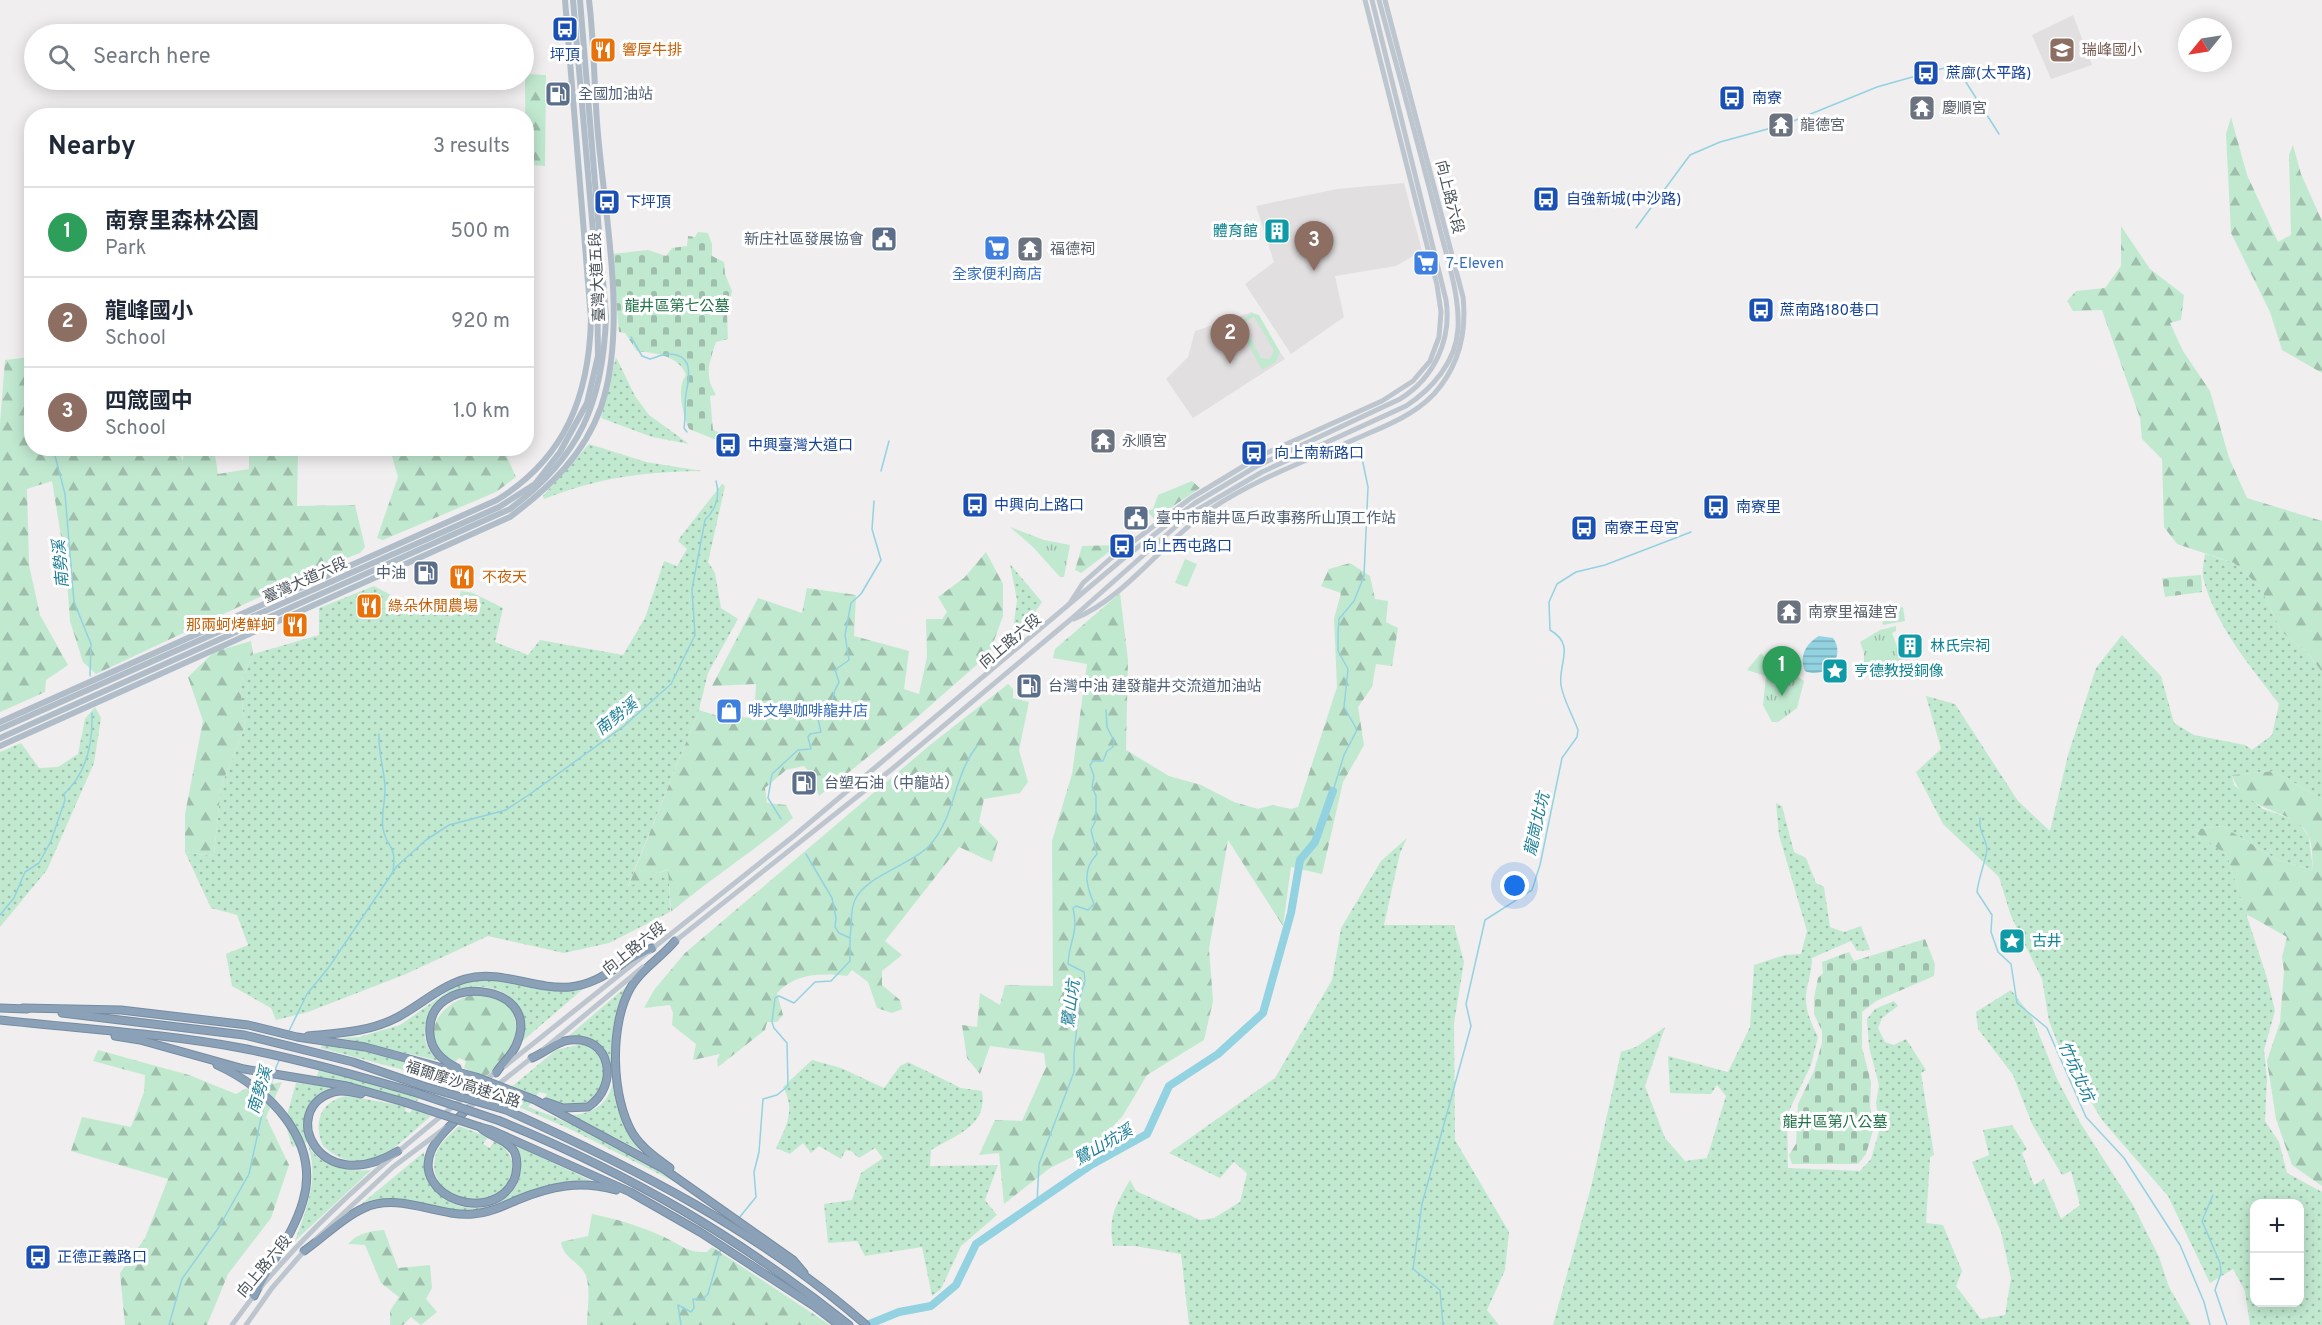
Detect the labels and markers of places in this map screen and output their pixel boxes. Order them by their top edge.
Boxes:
bus stop icon: 坪頂 [550,14,580,44]
restaurant icon: 響厚牛排 [588,35,618,65]
school or university icon: 瑞峰國小 [2047,35,2077,65]
place label: 瑞峰國小 [2082,41,2142,61]
place label: 響厚牛排 [622,42,682,61]
place label: 坪頂 [550,47,580,66]
bus stop icon: 蔗廍(太平路) [1911,58,1941,88]
place label: 蔗廍(太平路) [1946,65,2031,84]
fuel station icon: 全國加油站 [543,79,573,109]
bus stop icon: 南寮 [1717,83,1747,113]
place label: 全國加油站 [578,86,653,105]
place label: 南寮 [1752,90,1782,109]
temple icon: 慶順宮 [1907,93,1937,123]
place label: 慶順宮 [1942,99,1987,119]
temple icon: 龍德宮 [1766,110,1796,140]
place label: 龍德宮 [1800,116,1845,136]
bus stop icon: 自強新城(中沙路) [1531,184,1561,214]
bus stop icon: 下坪頂 [592,187,622,217]
place label: 自強新城(中沙路) [1566,191,1681,210]
place label: 下坪頂 [626,194,671,213]
building icon: 體育館 [1262,216,1292,246]
pin: 3 [1294,222,1334,271]
place label: 體育館 [1213,223,1258,242]
public building icon: 新庄社區發展協會 [869,224,899,254]
place label: 新庄社區發展協會 [744,230,864,250]
supermarket icon: 全家便利商店 [982,233,1012,263]
temple icon: 福德祠 [1015,234,1045,264]
place label: 福德祠 [1050,240,1095,260]
supermarket icon: 7-Eleven [1411,248,1441,278]
place label: 7-Eleven [1446,255,1504,274]
place label: 全家便利商店 [952,266,1042,285]
bus stop icon: 蔗南路180巷口 [1746,295,1776,325]
place label: 蔗南路180巷口 [1780,302,1879,321]
pin: 2 [1210,314,1250,364]
temple icon: 永順宮 [1088,426,1118,456]
bus stop icon: 中興臺灣大道口 [713,430,743,460]
place label: 永順宮 [1122,433,1167,452]
place label: 中興臺灣大道口 [748,437,853,456]
bus stop icon: 向上南新路口 [1239,438,1269,468]
place label: 向上南新路口 [1274,445,1364,464]
bus stop icon: 中興向上路口 [960,490,990,520]
bus stop icon: 南寮里 [1701,492,1731,522]
place label: 中興向上路口 [994,497,1084,516]
place label: 南寮里 [1736,499,1781,518]
public building icon: 臺中市龍井區戶政事務所山頂工作站 [1121,503,1151,533]
place label: 臺中市龍井區戶政事務所山頂工作站 [1156,509,1396,529]
bus stop icon: 南寮王母宮 [1569,513,1599,543]
place label: 南寮王母宮 [1604,520,1679,539]
bus stop icon: 向上西屯路口 [1107,531,1137,561]
place label: 向上西屯路口 [1142,538,1232,557]
fuel station icon: 中油 [411,558,441,588]
restaurant icon: 不夜天 [447,562,477,592]
place label: 中油 [376,565,406,584]
place label: 不夜天 [482,569,527,588]
restaurant icon: 綠朵休閒農場 [354,591,384,621]
place label: 綠朵休閒農場 [388,597,478,617]
temple icon: 南寮里福建宮 [1774,597,1804,627]
place label: 南寮里福建宮 [1808,604,1898,623]
restaurant icon: 那兩蚵烤鮮蚵 [280,610,310,640]
place label: 那兩蚵烤鮮蚵 [186,617,276,636]
building icon: 林氏宗祠 [1895,631,1925,661]
place label: 林氏宗祠 [1930,638,1990,657]
pin: 1 [1762,646,1802,696]
place icon: 亨德教授銅像 [1820,656,1850,686]
place label: 亨德教授銅像 [1854,662,1944,682]
fuel station icon: 台灣中油 建發龍井交流道加油站 [1014,671,1044,701]
place label: 台灣中油 建發龍井交流道加油站 [1048,677,1262,697]
shop icon: 啡文學咖啡龍井店 [714,696,744,726]
place label: 啡文學咖啡龍井店 [748,702,868,722]
fuel station icon: 台塑石油（中龍站） [789,768,819,798]
place label: 台塑石油（中龍站） [824,774,959,794]
place icon: 古井 [1997,926,2027,956]
place label: 古井 [2032,932,2062,952]
bus stop icon: 正德正義路口 [23,1242,53,1272]
place label: 正德正義路口 [57,1248,147,1268]

